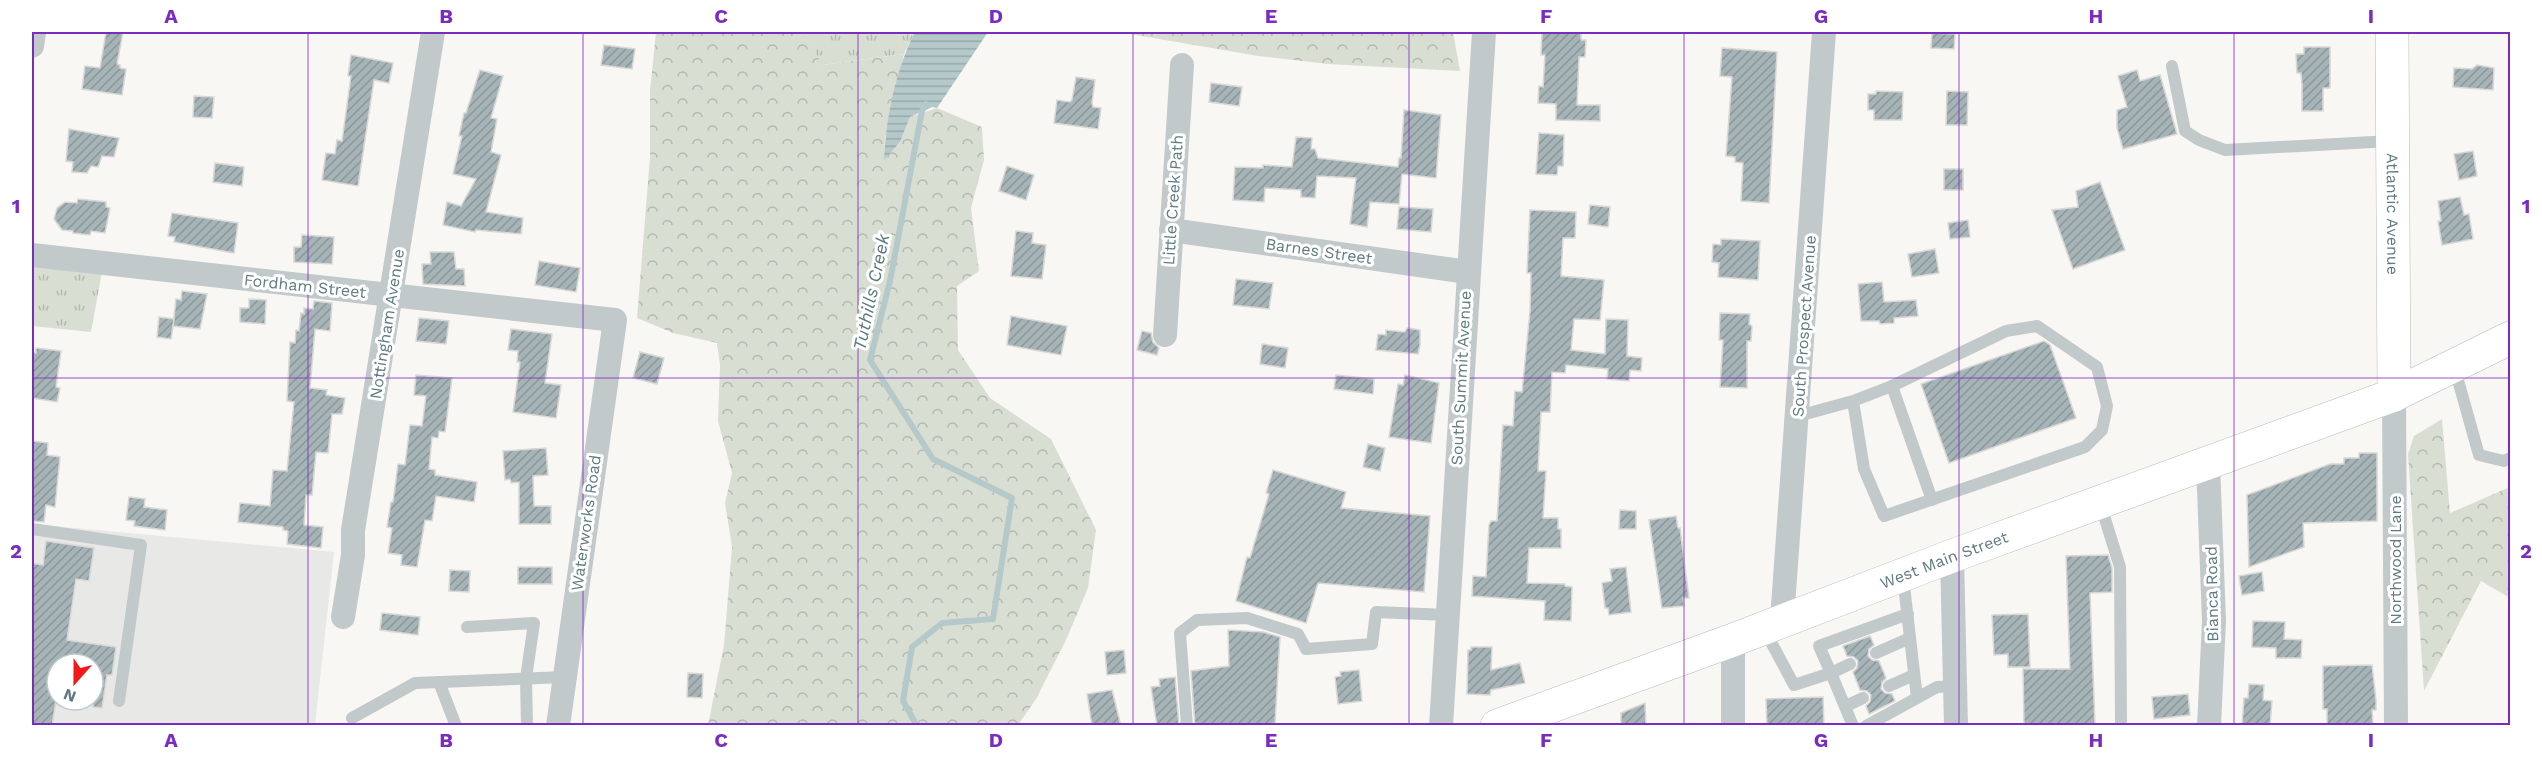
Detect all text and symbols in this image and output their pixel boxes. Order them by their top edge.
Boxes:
text: A [164,4,178,28]
text: B [439,4,453,28]
text: C [714,4,728,28]
text: D [989,4,1003,28]
text: E [1265,4,1277,28]
text: F [1540,4,1552,28]
text: G [1814,4,1828,28]
text: H [2089,4,2103,28]
text: I [2368,4,2374,28]
street label: Little Creek Path [1159,134,1187,266]
street label: Atlantic Avenue [2383,153,2403,275]
text: 1 [12,194,20,218]
text: 1 [2522,194,2530,218]
water label: Tuthills Creek [848,231,894,352]
street label: Barnes Street [1265,234,1374,268]
street label: South Prospect Avenue [1788,234,1820,418]
street label: Nottingham Avenue [366,248,408,400]
street label: Fordham Street [243,270,367,302]
street label: South Summit Avenue [1447,290,1475,466]
street label: Waterworks Road [567,454,605,592]
street label: Northwood Lane [2386,495,2405,625]
street label: West Main Street [1877,527,2011,592]
text: 2 [10,539,22,563]
text: 2 [2520,539,2532,563]
street label: Bianca Road [2202,546,2222,642]
north arrow [45,652,105,712]
text: N [61,685,79,707]
text: A [164,728,178,752]
text: B [439,728,453,752]
text: C [714,728,728,752]
text: D [989,728,1003,752]
text: E [1265,728,1277,752]
text: F [1540,728,1552,752]
text: G [1814,728,1828,752]
text: H [2089,728,2103,752]
text: I [2368,728,2374,752]

